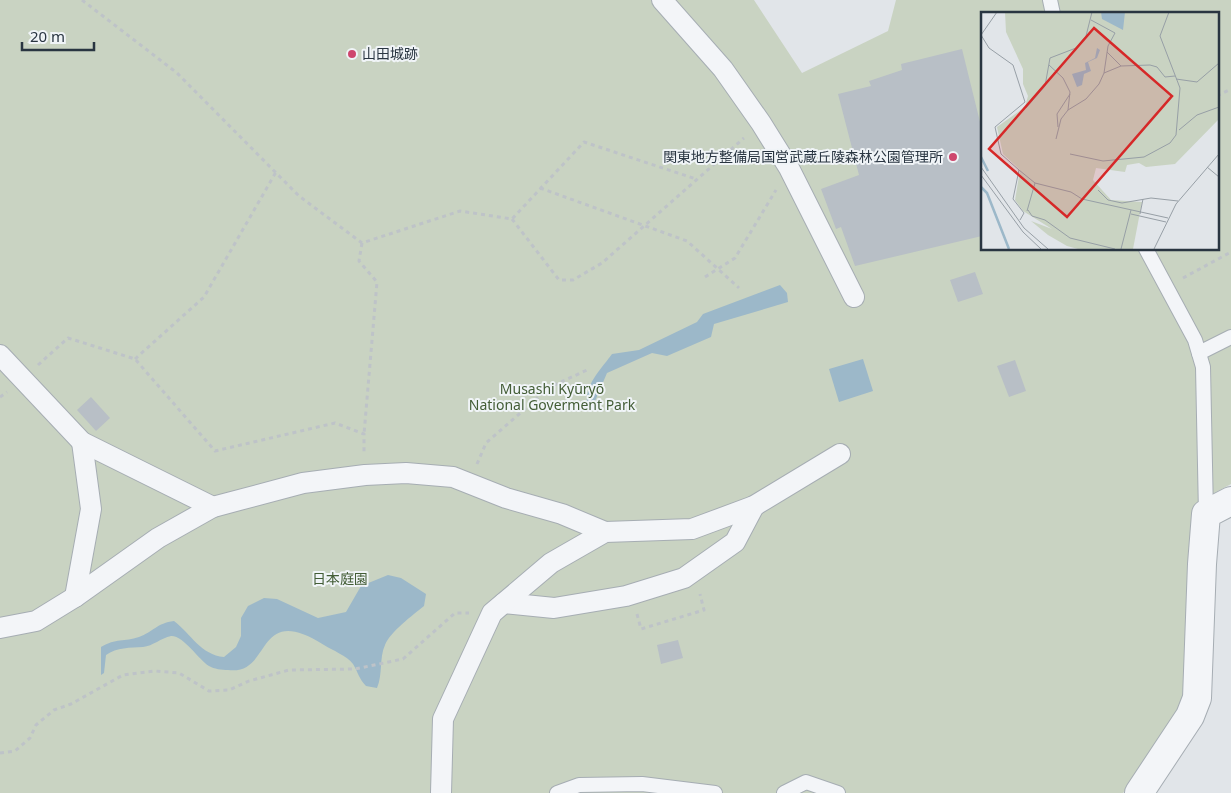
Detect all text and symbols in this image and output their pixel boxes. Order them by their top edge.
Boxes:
inset map [981,12,1218,250]
scale bar [22,20,95,52]
text: 20 m [30,26,65,46]
place label: 山田城跡 [362,44,418,63]
marker: 山田城跡 [346,48,358,60]
place label: 関東地方整備局国営武蔵丘陵森林公園管理所 [663,147,943,166]
marker: 関東地方整備局国営武蔵丘陵森林公園管理所 [947,151,959,163]
park label: Musashi Kyūryō National Goverment Park [469,379,636,414]
park label: 日本庭園 [312,569,368,588]

